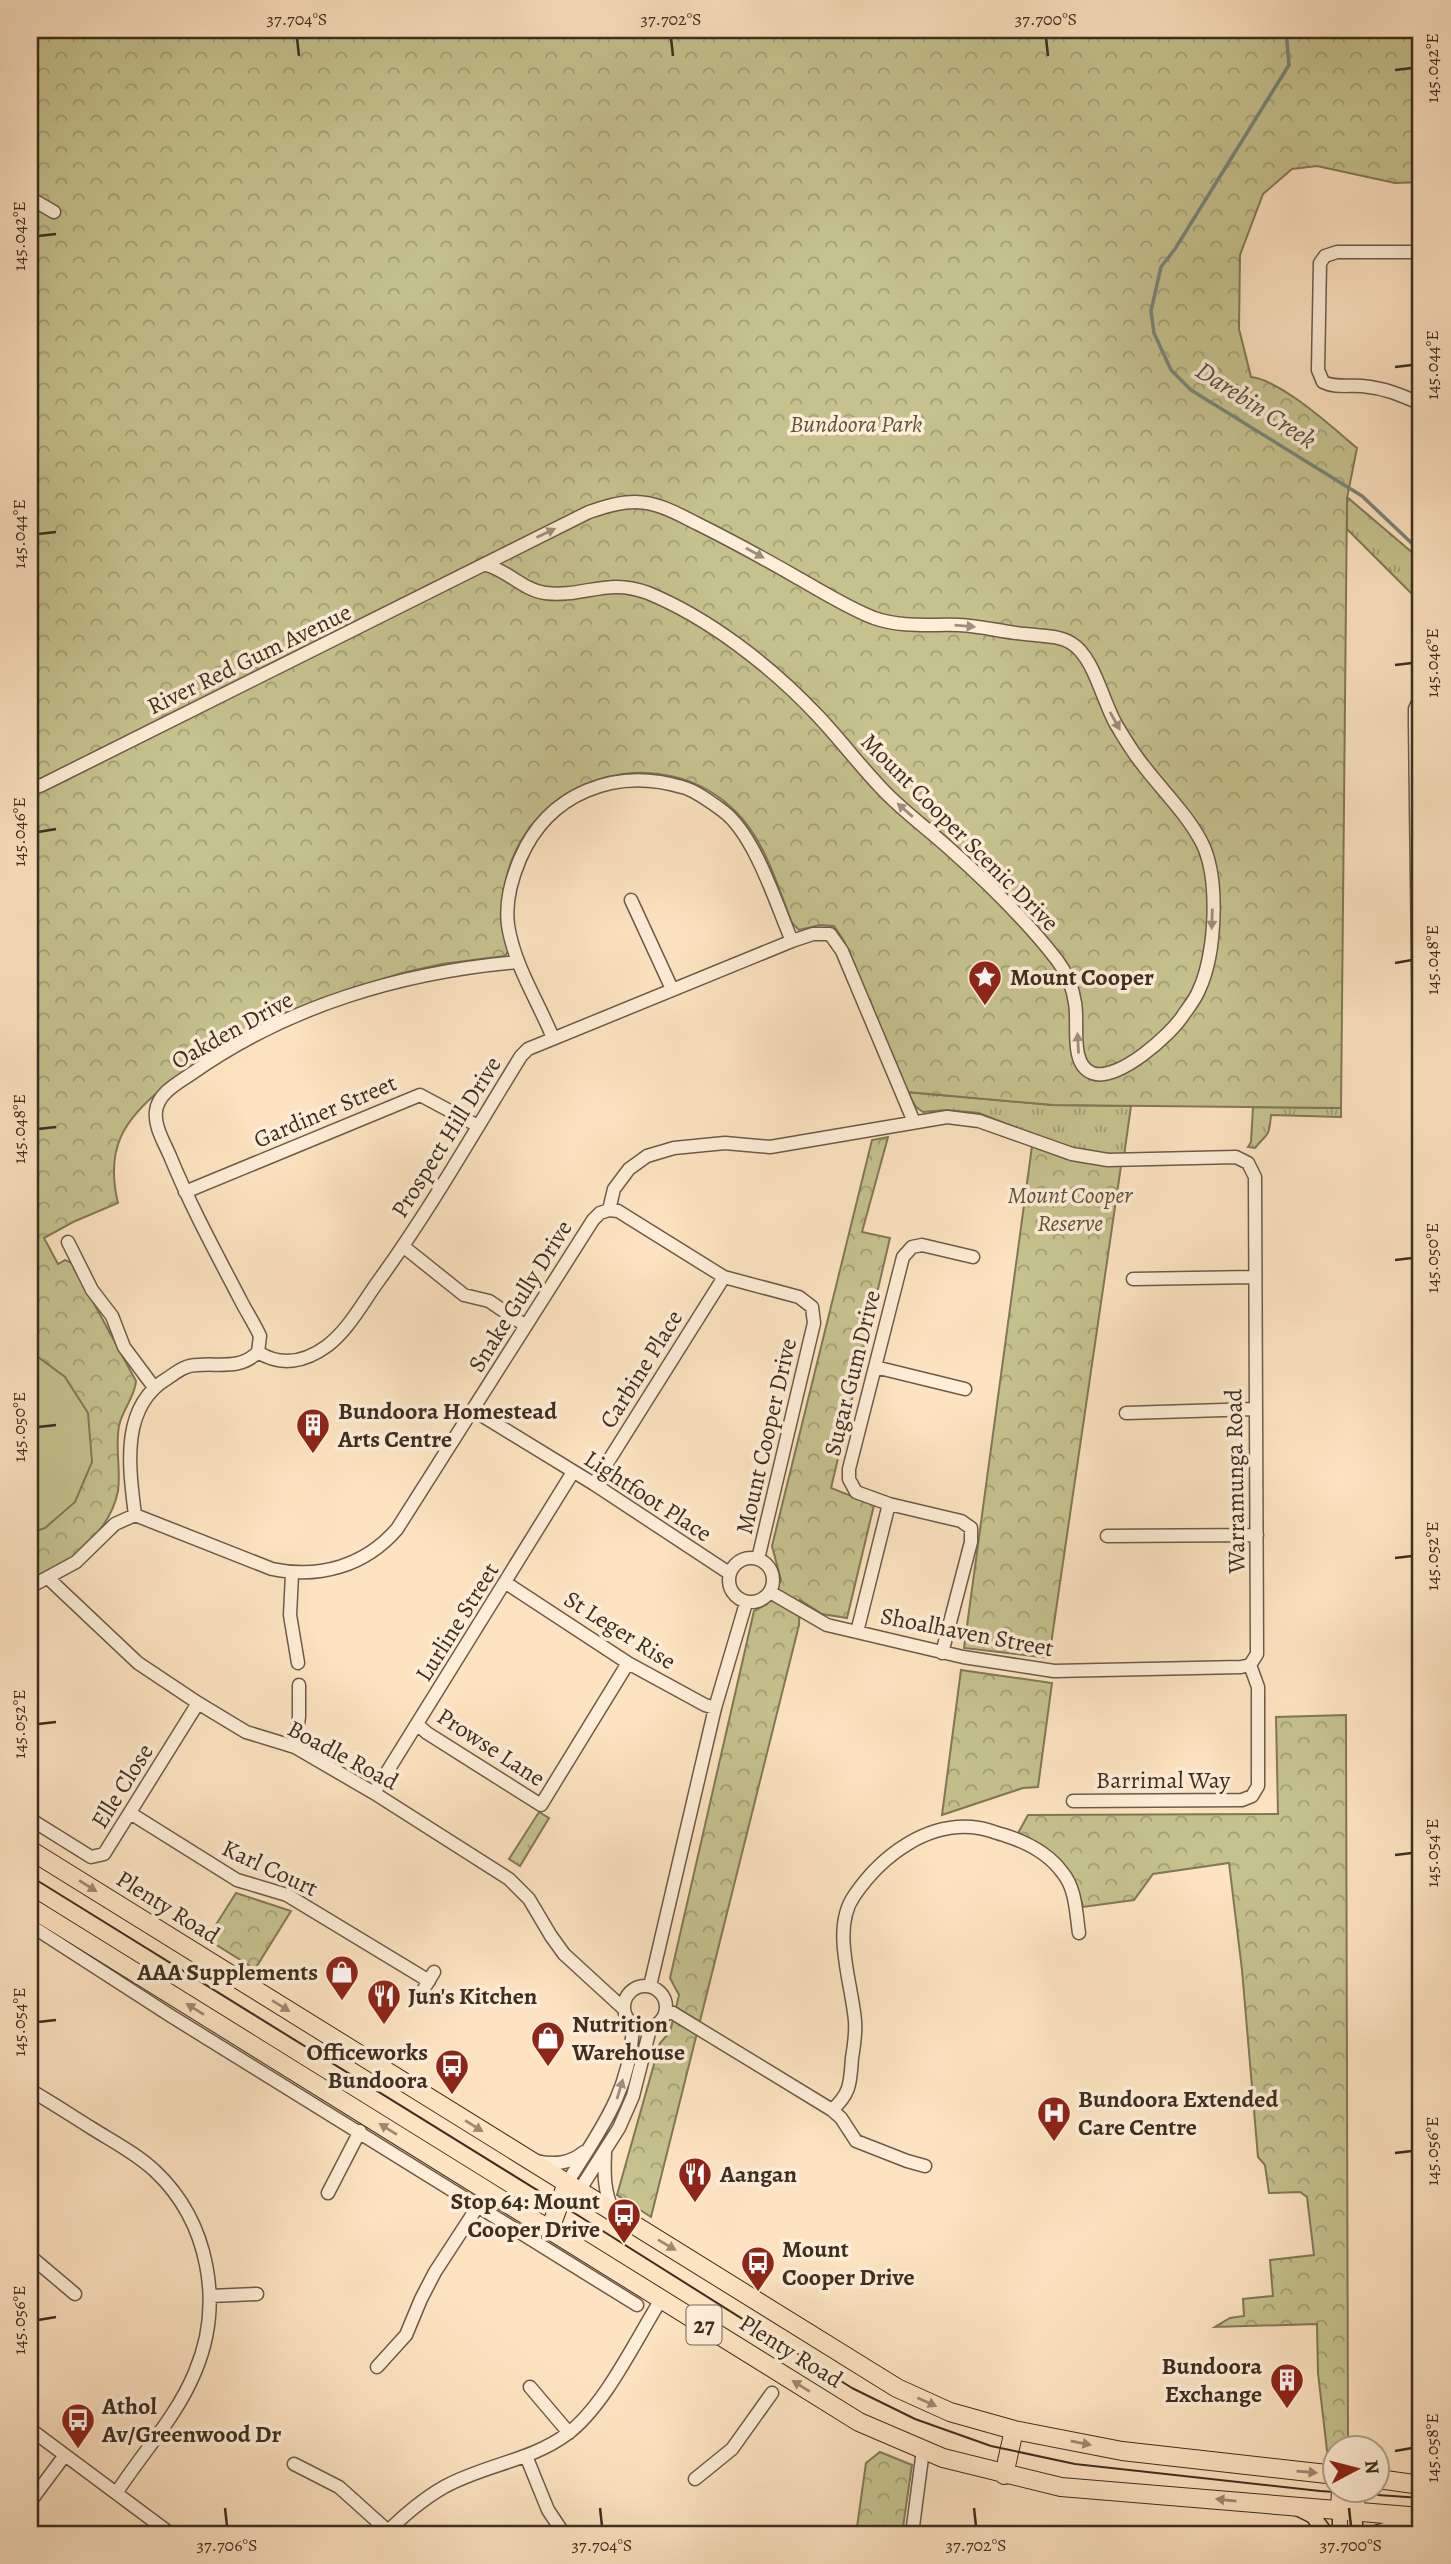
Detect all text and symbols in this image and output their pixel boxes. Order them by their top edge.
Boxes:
text: 37.704°S [267,7,327,31]
text: 37.702°S [640,7,702,31]
text: 37.700°S [1015,7,1077,31]
text: 145.042°E [1420,33,1444,103]
text: 145.042°E [7,201,31,271]
text: 145.044°E [1420,330,1444,400]
water label: Darebin Creek [1189,353,1323,457]
park label: Bundoora Park [790,408,923,440]
text: 145.044°E [7,499,31,569]
one-way arrow [536,528,556,539]
one-way arrow [746,547,765,559]
street label: River Red Gum Avenue [142,596,356,722]
one-way arrow [955,621,977,632]
text: 145.046°E [1420,628,1444,698]
one-way arrow [1109,712,1121,731]
street label: Mount Cooper Scenic Drive [854,726,1066,938]
text: 145.046°E [7,797,31,867]
one-way arrow [896,802,914,818]
one-way arrow [1206,908,1217,930]
text: 145.048°E [1420,925,1444,995]
place icon: Mount Cooper [966,958,1004,1007]
place label: Mount Cooper [1010,961,1154,993]
street label: Oakden Drive [165,983,299,1077]
one-way arrow [1072,1032,1083,1054]
street label: Prospect Hill Drive [383,1050,509,1224]
street label: Gardiner Street [249,1066,401,1156]
text: 145.048°E [7,1094,31,1164]
park label: Mount Cooper Reserve [1008,1179,1133,1239]
street label: Snake Gully Drive [461,1214,579,1378]
text: 145.050°E [1420,1223,1444,1293]
street label: Sugar Gum Drive [816,1287,888,1459]
street label: Carbine Place [592,1304,690,1434]
street label: Mount Cooper Drive [728,1335,804,1537]
street label: Warramunga Road [1217,1388,1253,1575]
text: 145.050°E [7,1392,31,1462]
place label: Bundoora Homestead Arts Centre [337,1395,557,1455]
building icon: Bundoora Homestead Arts Centre [294,1406,332,1455]
street label: Lightfoot Place [578,1443,718,1549]
text: 145.052°E [1420,1521,1444,1591]
street label: Lurline Street [408,1556,506,1688]
street label: St Leger Rise [558,1583,682,1677]
street label: Shoalhaven Street [878,1600,1056,1664]
text: 145.052°E [7,1689,31,1759]
street label: Prowse Lane [431,1700,551,1794]
street label: Boadle Road [282,1712,404,1798]
street label: Elle Close [83,1737,161,1835]
street label: Barrimal Way [1096,1764,1230,1796]
text: 145.054°E [1420,1818,1444,1888]
street label: Karl Court [217,1832,323,1904]
street label: Plenty Road [110,1863,226,1951]
one-way arrow [78,1879,97,1892]
shop icon: AAA Supplements [323,1953,361,2002]
place label: AAA Supplements [136,1956,318,1988]
restaurant icon: Jun's Kitchen [365,1977,403,2026]
place label: Jun's Kitchen [408,1980,538,2012]
text: 145.054°E [7,1987,31,2057]
one-way arrow [271,1999,291,2012]
one-way arrow [185,2003,204,2015]
place label: Nutrition Warehouse [571,2008,685,2068]
shop icon: Nutrition Warehouse [529,2019,567,2068]
place label: Officeworks Bundoora [306,2036,428,2096]
bus stop icon: Officeworks Bundoora [433,2047,471,2096]
one-way arrow [616,2079,626,2100]
place label: Bundoora Extended Care Centre [1078,2083,1278,2143]
hospital icon: Bundoora Extended Care Centre [1035,2094,1073,2143]
text: 145.056°E [1420,2116,1444,2186]
one-way arrow [465,2119,484,2132]
one-way arrow [379,2122,398,2135]
restaurant icon: Aangan [676,2155,714,2204]
place label: Aangan [719,2158,798,2190]
place label: Stop 64: Mount Cooper Drive [451,2185,600,2245]
bus stop icon: Stop 64: Mount Cooper Drive [605,2196,643,2245]
place label: Mount Cooper Drive [782,2233,915,2293]
one-way arrow [658,2239,677,2251]
bus stop icon: Mount Cooper Drive [739,2244,777,2293]
text: 145.056°E [7,2285,31,2355]
road number: 27 [686,2306,722,2344]
street label: Plenty Road [733,2307,849,2395]
place label: Bundoora Exchange [1161,2350,1262,2410]
building icon: Bundoora Exchange [1268,2361,1306,2410]
one-way arrow [791,2379,810,2392]
place label: Athol Av/Greenwood Dr [101,2390,281,2450]
one-way arrow [917,2396,937,2408]
bus stop icon: Athol Av/Greenwood Dr [59,2401,97,2450]
text: 145.058°E [1420,2413,1444,2483]
north arrow [1322,2434,1392,2504]
one-way arrow [1070,2437,1092,2448]
text: N [1358,2459,1386,2476]
one-way arrow [1296,2466,1318,2477]
one-way arrow [1215,2494,1237,2505]
text: 37.706°S [197,2533,257,2557]
text: 37.704°S [572,2533,632,2557]
text: 37.702°S [945,2533,1007,2557]
text: 37.700°S [1320,2533,1382,2557]

